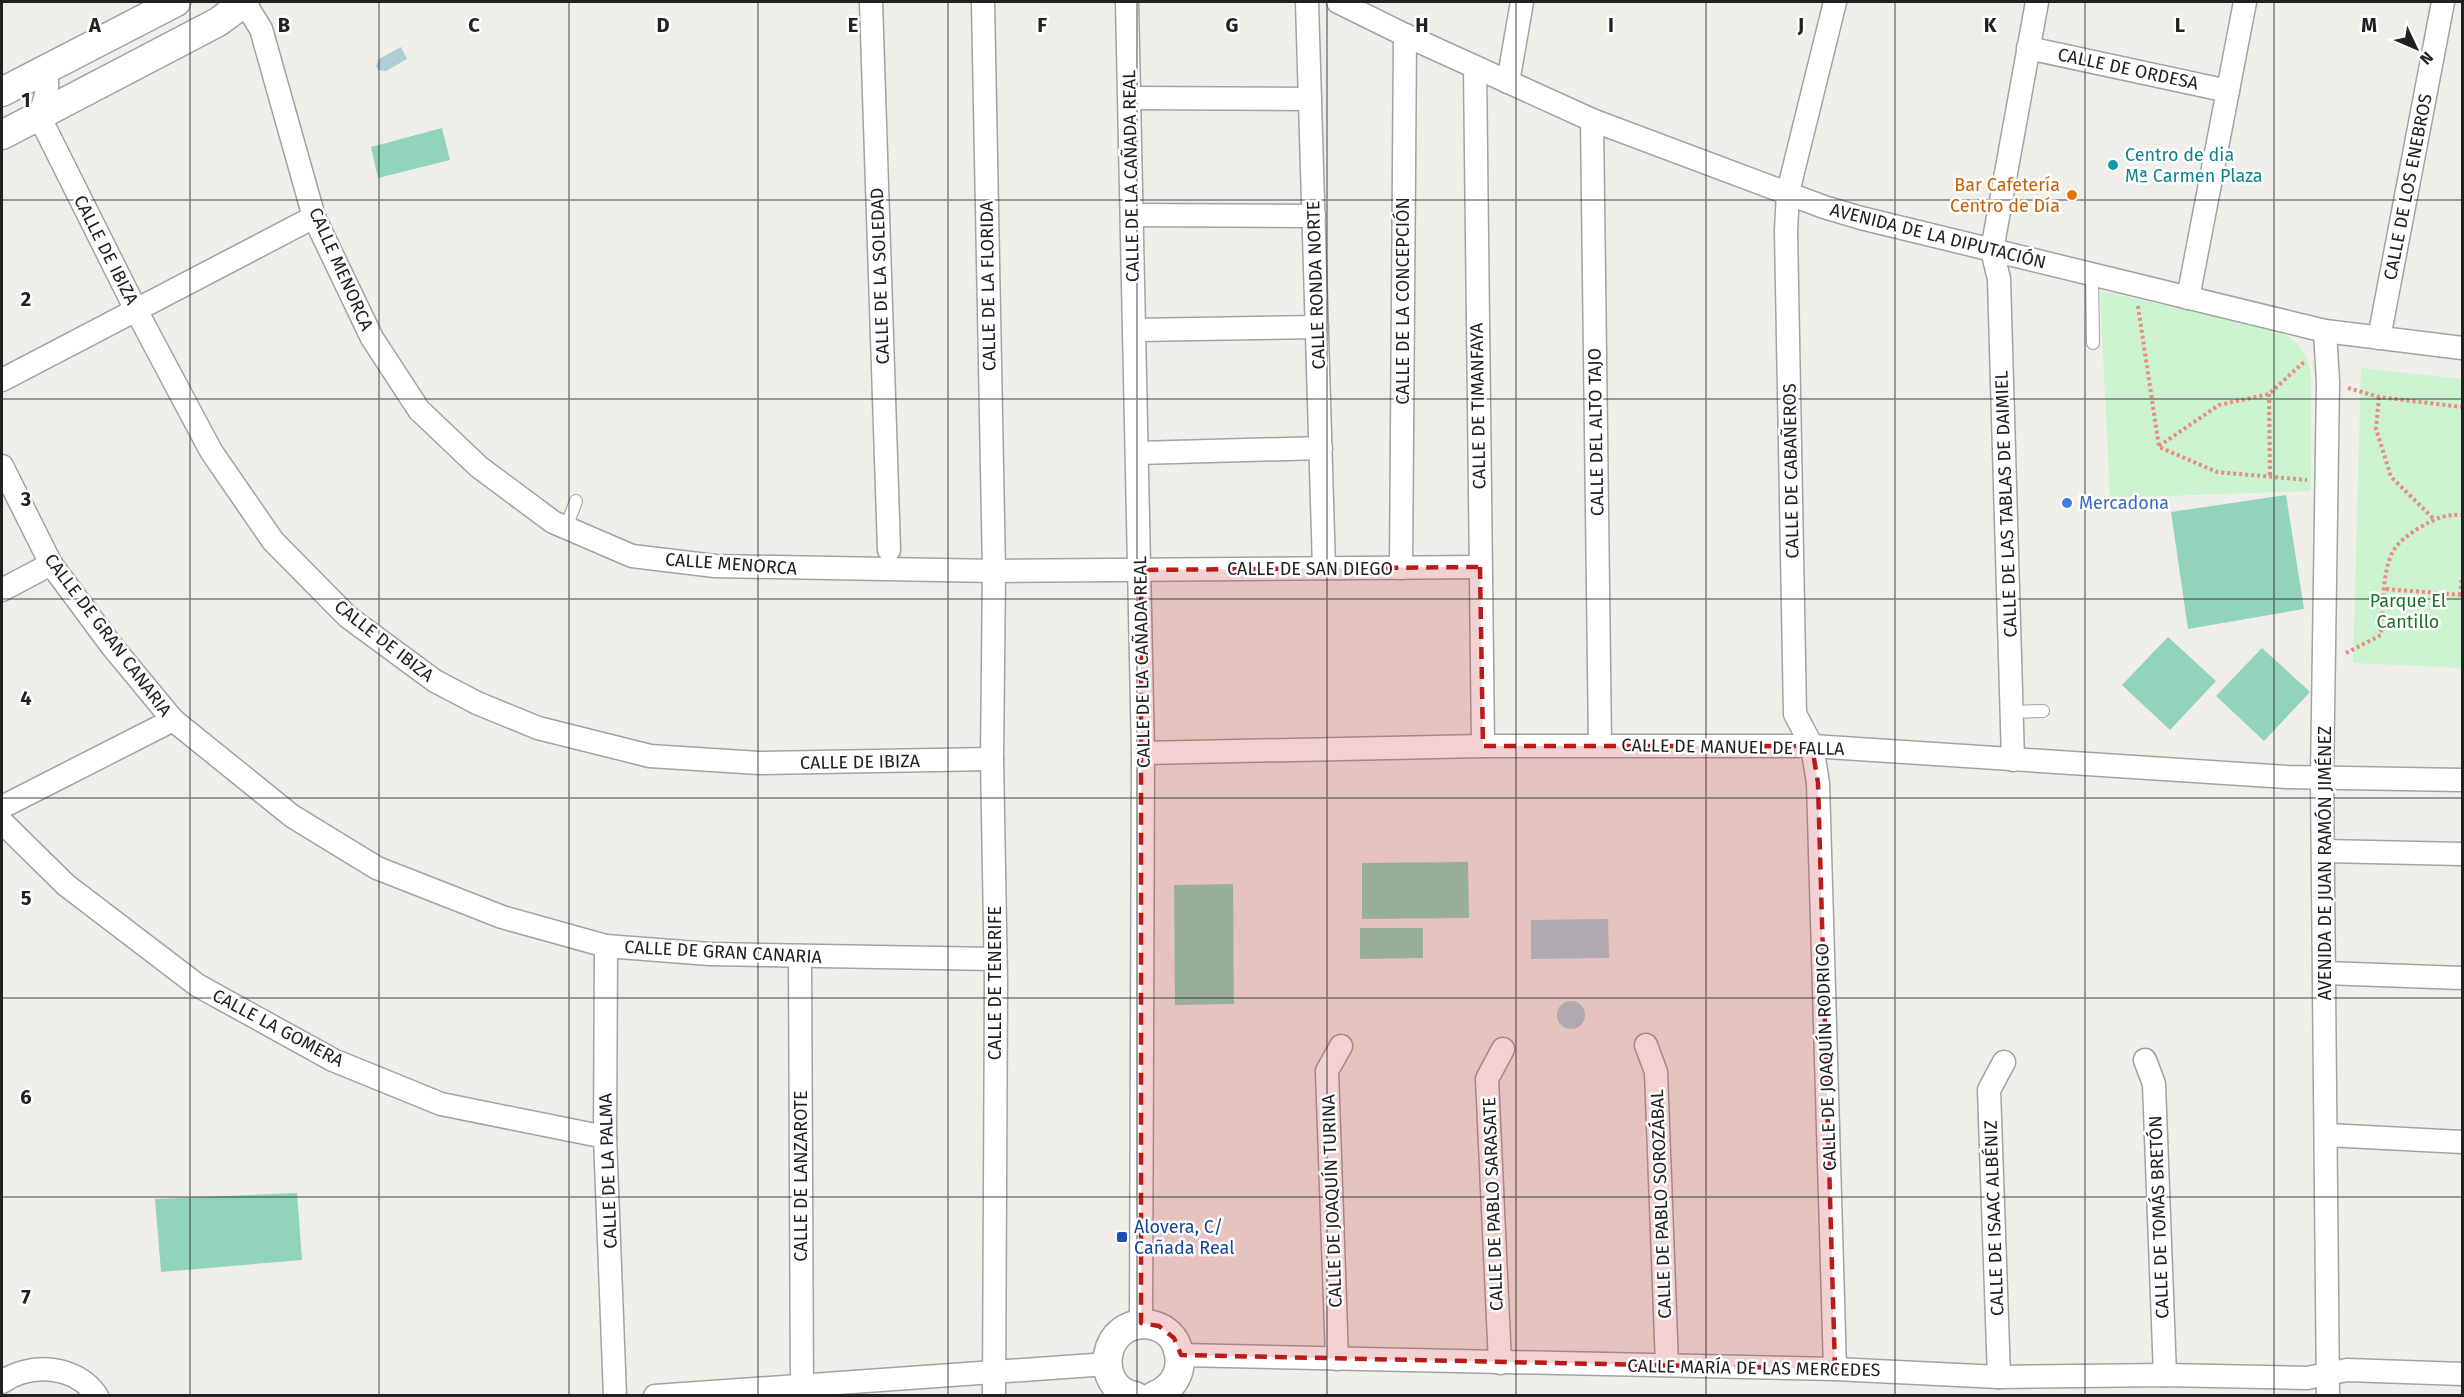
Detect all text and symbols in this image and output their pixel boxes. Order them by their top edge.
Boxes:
text: A [88,13,102,37]
text: B [278,13,290,37]
text: C [468,13,480,37]
text: D [656,13,670,37]
text: E [848,13,858,37]
text: F [1037,13,1047,37]
text: G [1226,13,1238,37]
text: H [1415,13,1429,37]
text: I [1608,13,1614,37]
text: J [1797,13,1804,37]
text: K [1984,13,1997,37]
text: L [2175,13,2185,37]
text: M [2361,13,2377,37]
north arrow [2386,18,2446,78]
street label: CALLE DE ORDESA [2056,43,2201,95]
text: N [2416,48,2437,68]
street label: CALLE DE LA CAÑADA REAL [1117,70,1144,282]
text: 1 [21,88,31,112]
street label: CALLE DE LOS ENEBROS [2379,92,2437,282]
place label: Centro de dia Mª Carmen Plaza [2125,144,2263,187]
marker: Centro de dia Mª Carmen Plaza [2106,158,2120,172]
place label: Bar Cafetería Centro de Día [1950,174,2060,217]
street label: CALLE DE LA SOLEDAD [866,187,894,365]
marker: Bar Cafetería Centro de Día [2065,188,2079,202]
street label: CALLE DE IBIZA [69,192,143,309]
street label: CALLE DE LA CONCEPCIÓN [1392,197,1414,405]
street label: AVENIDA DE LA DIPUTACIÓN [1828,198,2048,274]
street label: CALLE DE LA FLORIDA [976,200,1000,371]
street label: CALLE RONDA NORTE [1302,200,1330,370]
street label: CALLE MENORCA [304,204,378,334]
text: 2 [21,287,31,311]
street label: CALLE DE TIMANFAYA [1466,322,1490,490]
street label: CALLE DEL ALTO TAJO [1584,348,1608,516]
street label: CALLE DE LAS TABLAS DE DAIMIEL [1990,370,2022,638]
street label: CALLE DE CABAÑEROS [1777,383,1804,559]
text: 3 [20,487,31,511]
place label: Mercadona [2079,492,2169,514]
marker: Mercadona [2060,496,2074,510]
street label: CALLE MENORCA [664,548,798,580]
street label: CALLE DE GRAN CANARIA [40,549,177,721]
street label: CALLE DE LA CAÑADA REAL [1128,556,1155,768]
street label: CALLE DE SAN DIEGO [1227,558,1393,580]
park label: Parque El Cantillo [2370,590,2446,633]
street label: CALLE DE IBIZA [330,595,439,687]
text: 4 [20,686,32,710]
street label: AVENIDA DE JUAN RAMÓN JIMÉNEZ [2313,726,2336,1000]
street label: CALLE DE MANUEL DE FALLA [1621,734,1845,760]
street label: CALLE DE IBIZA [800,750,921,774]
text: 5 [21,886,32,910]
street label: CALLE DE TENERIFE [984,906,1006,1060]
street label: CALLE DE GRAN CANARIA [624,936,823,968]
street label: CALLE DE JOAQUÍN RODRIGO [1810,943,1841,1171]
street label: CALLE LA GOMERA [209,984,348,1072]
text: 6 [20,1085,32,1109]
street label: CALLE DE PABLO SOROZÁBAL [1645,1089,1676,1319]
street label: CALLE DE LANZAROTE [790,1090,812,1262]
street label: CALLE DE LA PALMA [594,1092,622,1249]
street label: CALLE DE JOAQUÍN TURINA [1316,1093,1347,1308]
street label: CALLE DE PABLO SARASATE [1478,1097,1508,1311]
street label: CALLE DE TOMÁS BRETÓN [2143,1115,2174,1319]
street label: CALLE DE ISAAC ALBÉNIZ [1979,1120,2008,1316]
place label: Alovera, C/ Cañada Real [1134,1216,1235,1259]
marker: Alovera, C/ Cañada Real [1115,1230,1129,1244]
text: 7 [21,1285,31,1309]
street label: CALLE MARÍA DE LAS MERCEDES [1627,1354,1881,1381]

